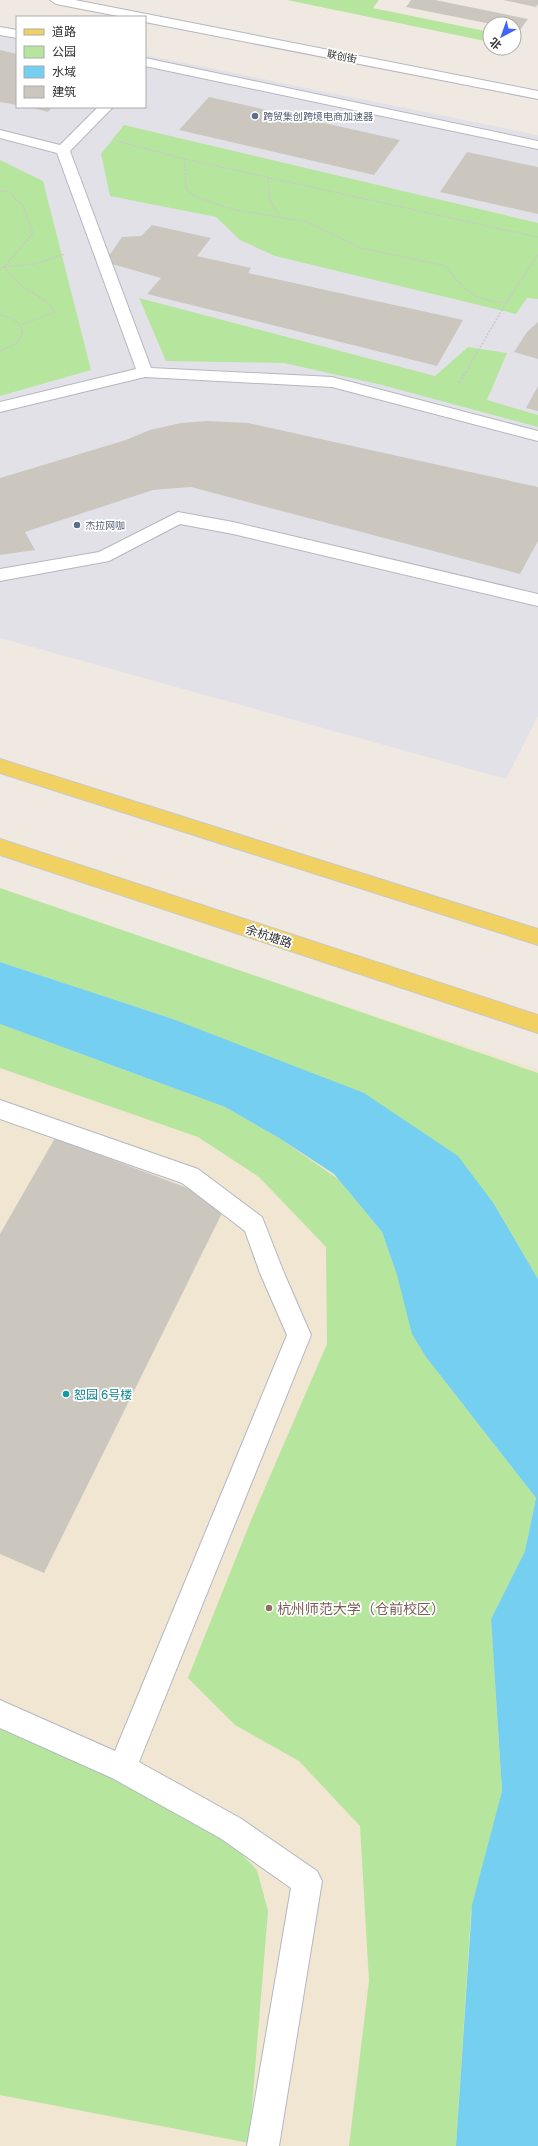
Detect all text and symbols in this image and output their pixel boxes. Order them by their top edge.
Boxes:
legend [16,16,146,108]
north arrow [482,16,522,56]
text: 道路 [52,24,76,39]
text: 北 [487,35,504,52]
text: 公园 [52,44,76,59]
street label: 联创街 [326,47,358,65]
text: 水域 [52,64,76,79]
text: 建筑 [52,84,76,99]
place label: 跨贸集创跨境电商加速器 [263,110,373,122]
marker: 跨贸集创跨境电商加速器 [250,111,260,121]
place label: 杰拉网咖 [85,519,125,531]
marker: 杰拉网咖 [72,520,82,530]
street label: 余杭塘路 [244,921,294,951]
place label: 恕园 6号楼 [74,1387,132,1402]
marker: 恕园 6号楼 [61,1389,71,1399]
place label: 杭州师范大学（仓前校区） [277,1600,445,1617]
marker: 杭州师范大学（仓前校区） [264,1603,274,1613]

